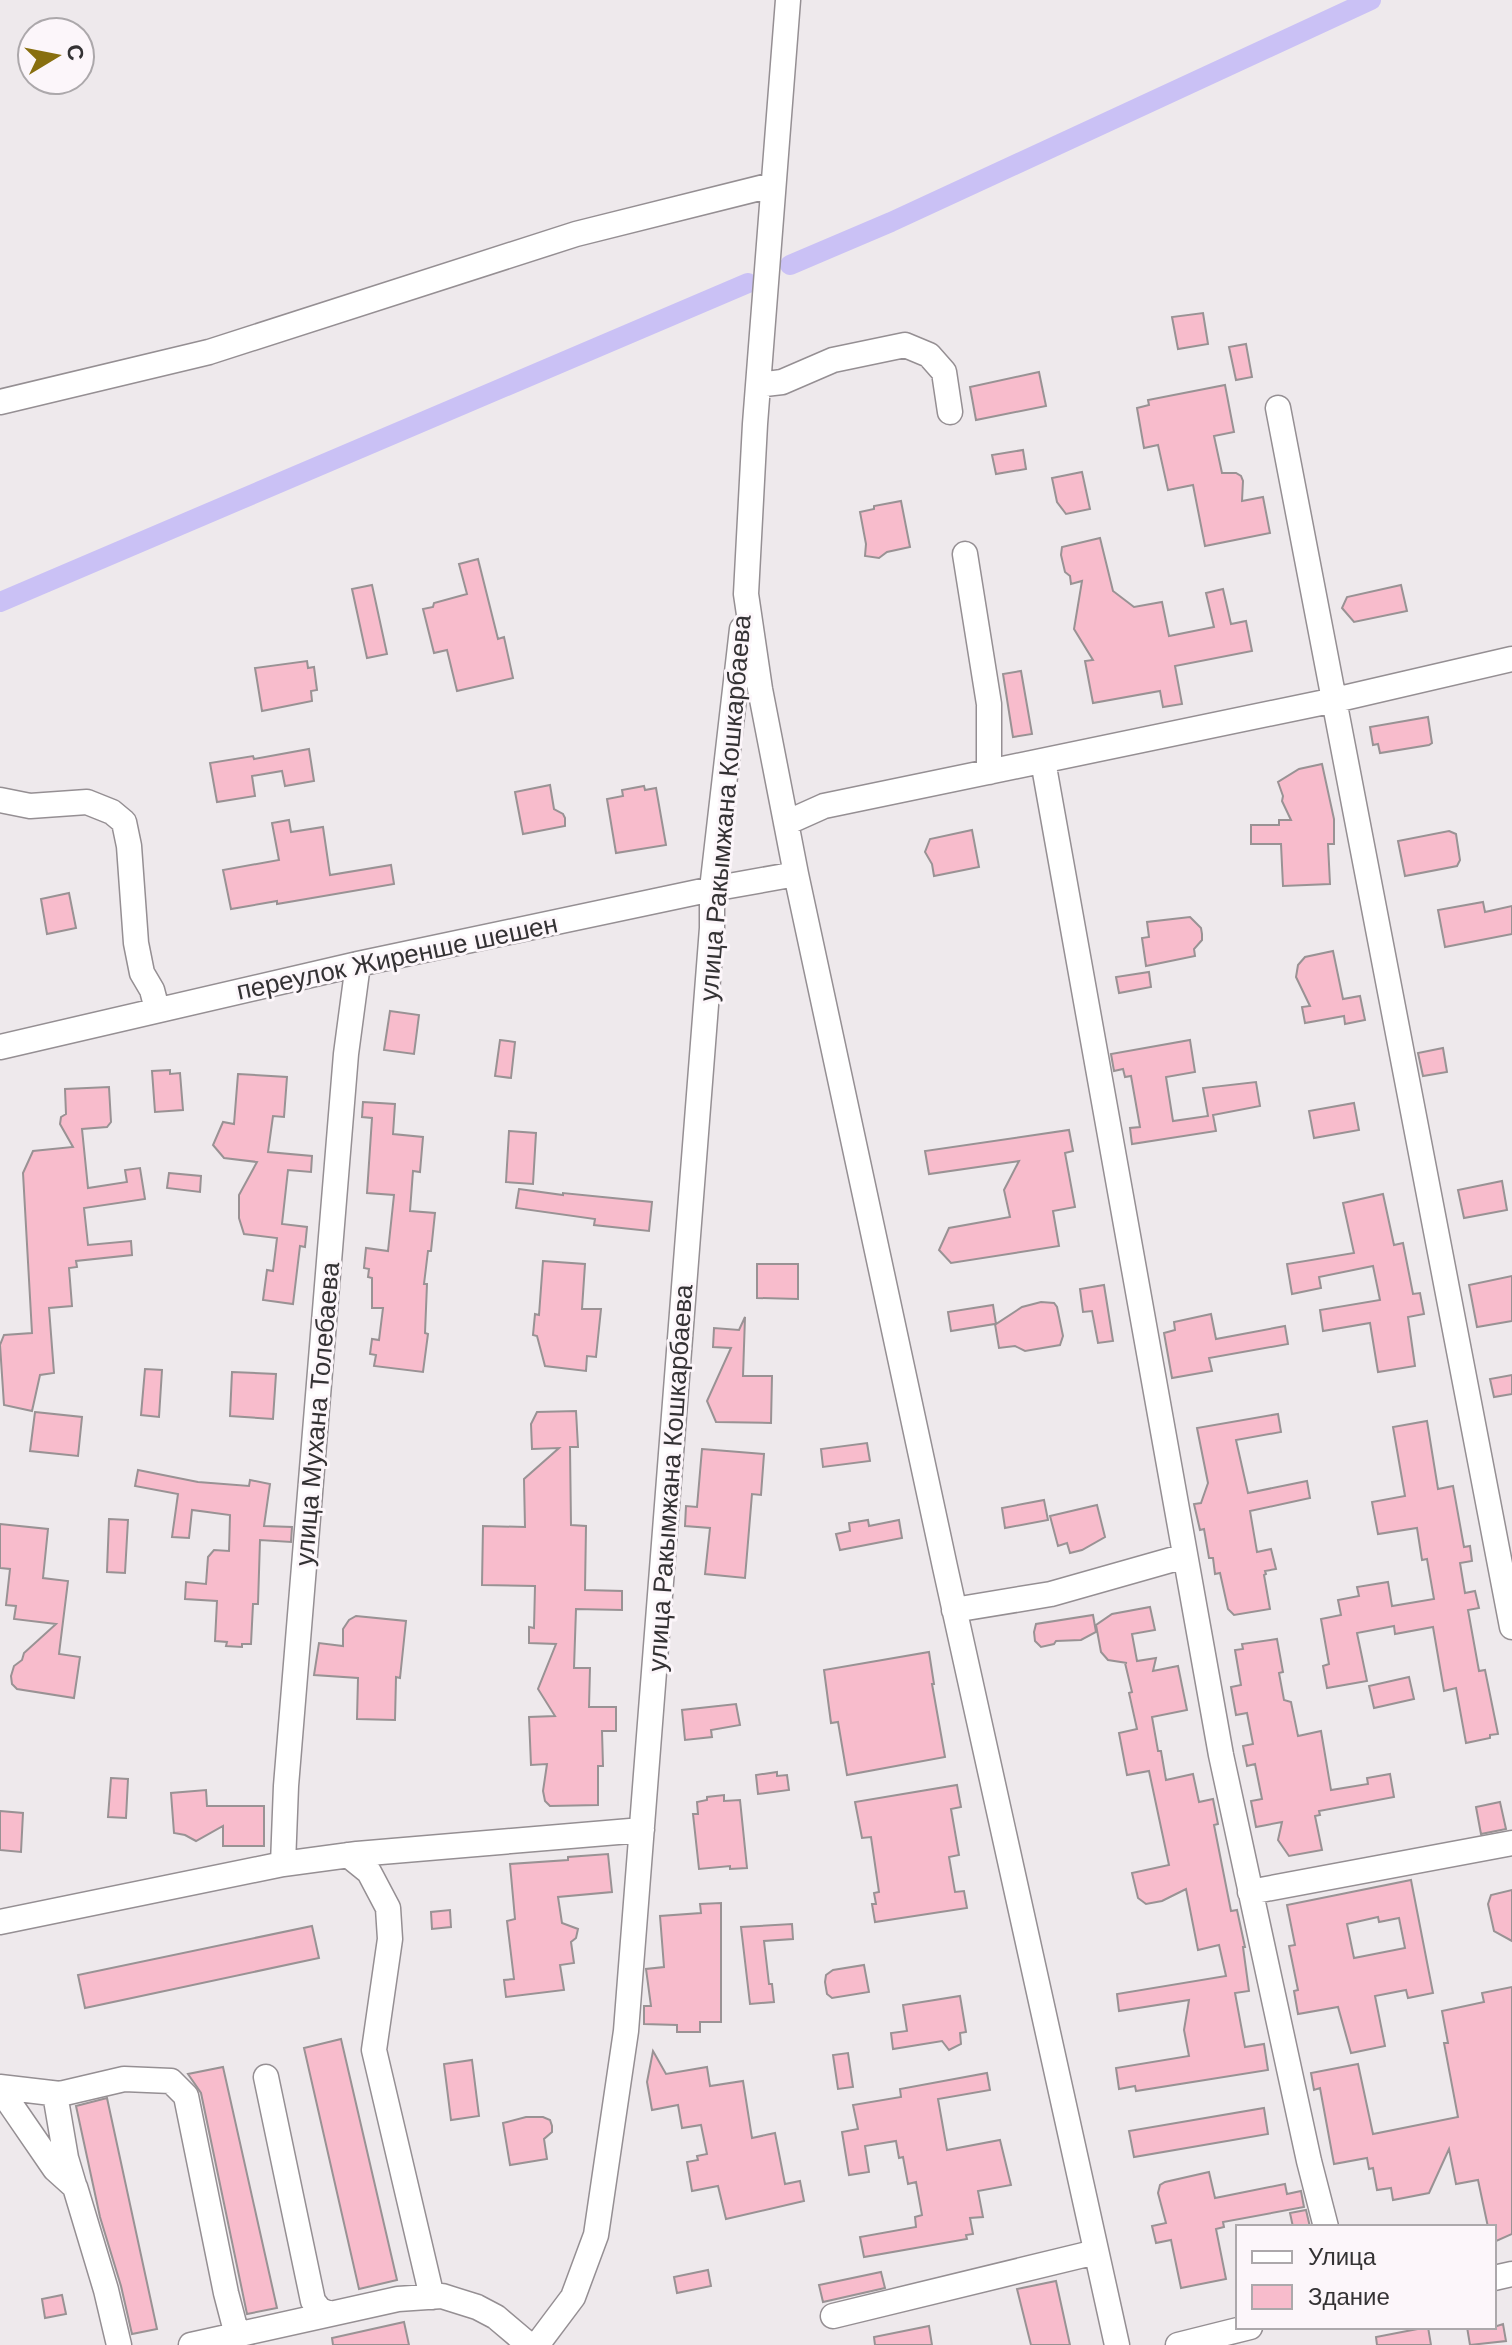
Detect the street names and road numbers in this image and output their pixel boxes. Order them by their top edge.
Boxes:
street label: улица Ракымжана Кошкарбаева [693,613,757,1003]
street label: переулок Жиренше шешен [234,908,560,1006]
street label: улица Мухана Толебаева [289,1260,345,1567]
street label: улица Ракымжана Кошкарбаева [642,1283,699,1673]

